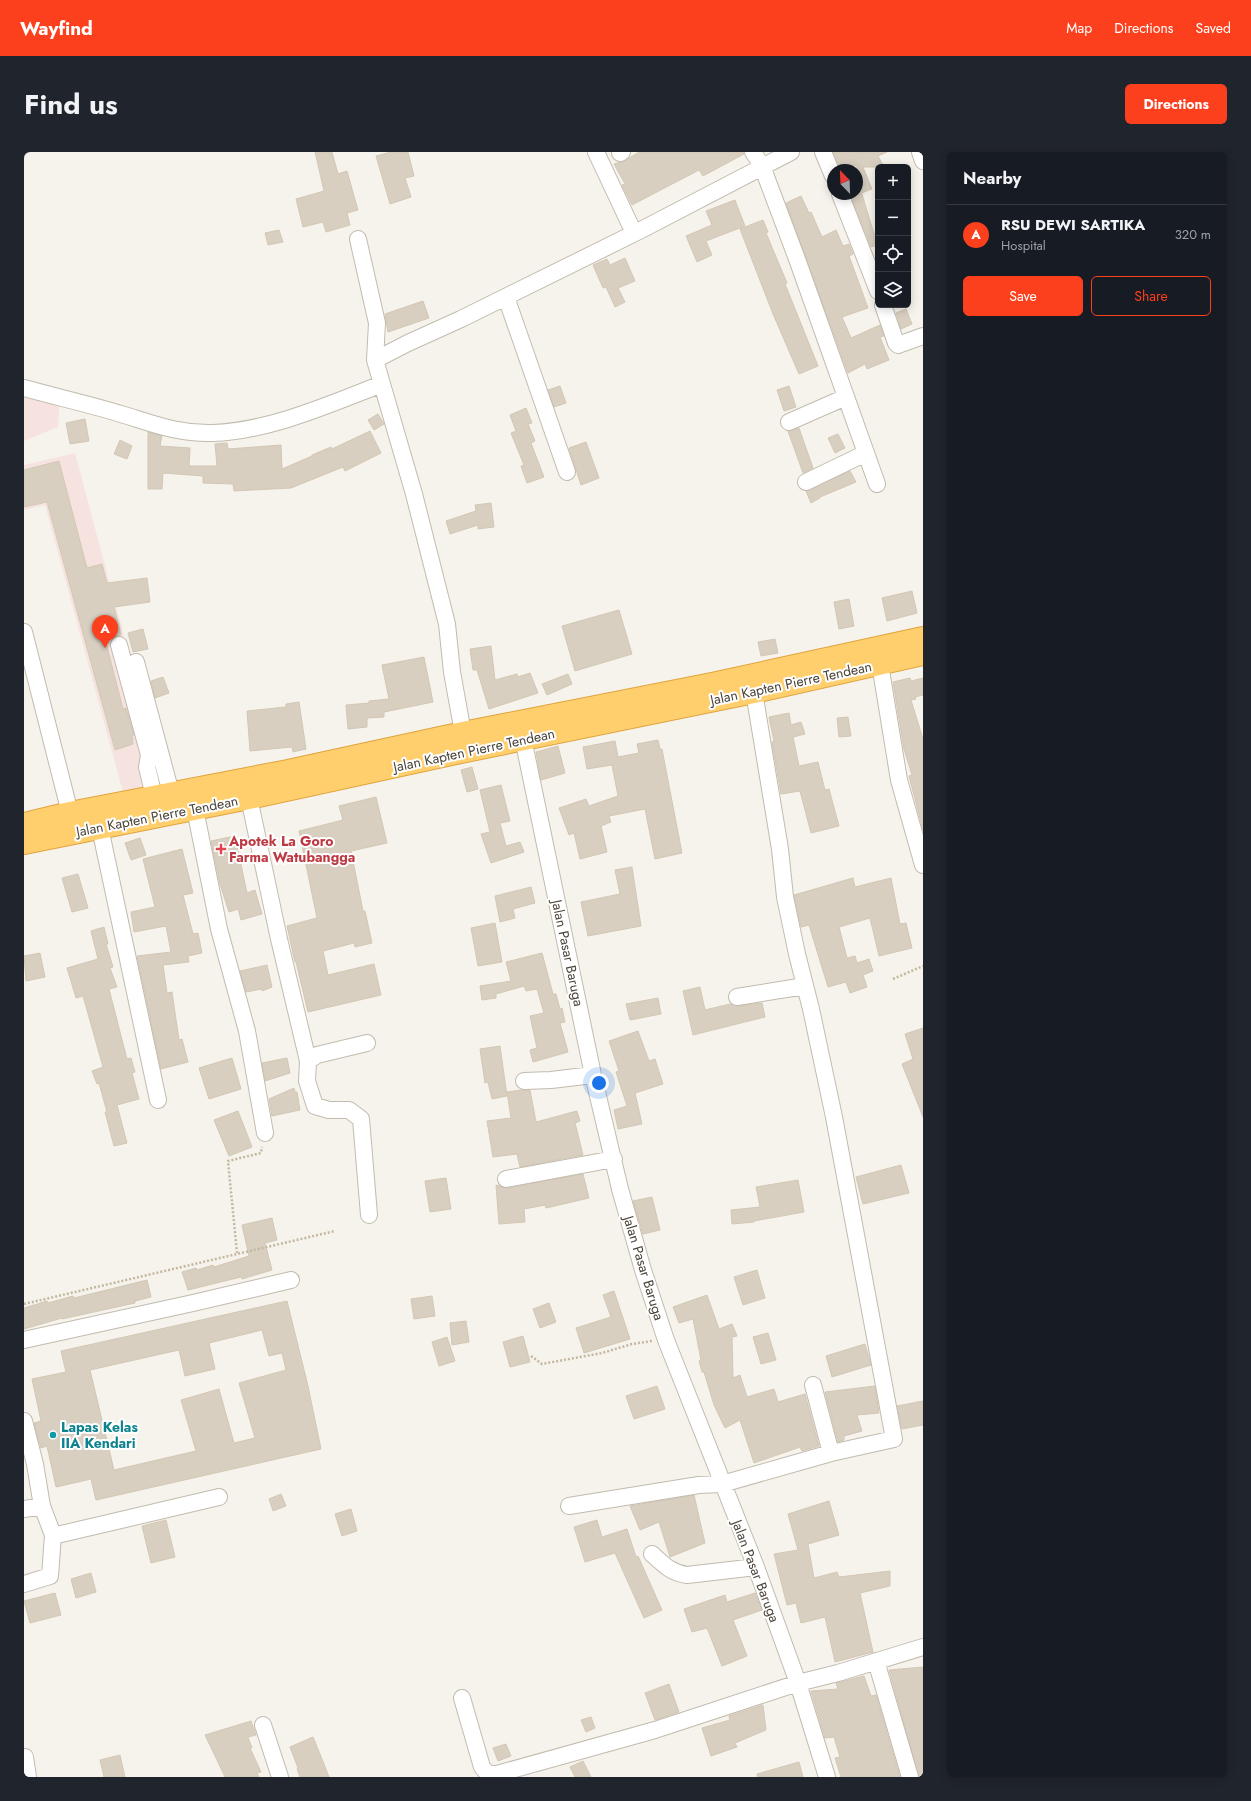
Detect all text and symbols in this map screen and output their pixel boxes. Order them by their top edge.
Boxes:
text: Wayfind [20,15,93,42]
text: Map [1066,18,1092,38]
text: Directions [1114,18,1174,38]
text: Saved [1196,18,1231,38]
text: Find us [24,84,118,125]
button: Directions [1125,84,1227,124]
north arrow [827,164,863,200]
map controls [875,164,911,308]
button: + [875,164,911,200]
text: Nearby [963,166,1021,190]
button: − [875,200,911,236]
text: RSU DEWI SARTIKA [1001,214,1145,236]
text: A [971,225,981,244]
text: 320 m [1175,225,1211,244]
button: locate [875,236,911,272]
text: Hospital [1001,236,1046,255]
button: layers [875,272,911,308]
button: Save [963,276,1083,316]
button: Share [1091,276,1211,316]
pin: A [92,615,118,648]
street label: Jalan Kapten Pierre Tendean [706,656,874,710]
street label: Jalan Kapten Pierre Tendean [389,723,557,777]
street label: Jalan Kapten Pierre Tendean [72,790,240,842]
place label: Apotek La Goro Farma Watubangga [228,831,355,867]
marker: Apotek La Goro Farma Watubangga [216,844,226,854]
street label: Jalan Pasar Baruga [547,896,589,1008]
your location [589,1073,609,1093]
street label: Jalan Pasar Baruga [618,1211,669,1323]
place label: Lapas Kelas IIA Kendari [61,1417,138,1453]
marker: Lapas Kelas IIA Kendari [48,1430,58,1440]
street label: Jalan Pasar Baruga [727,1515,785,1625]

